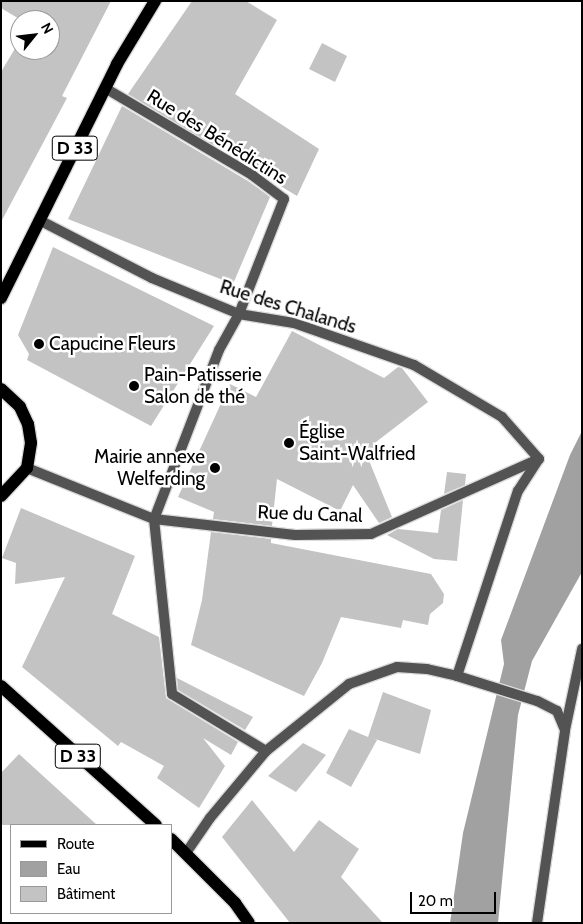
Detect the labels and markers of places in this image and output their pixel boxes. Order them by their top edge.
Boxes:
place label: Capucine Fleurs [49,333,176,355]
marker: Capucine Fleurs [33,338,45,350]
place label: Pain-Patisserie Salon de thé [144,364,262,408]
marker: Pain-Patisserie Salon de thé [128,380,140,392]
place label: Église Saint-Walfried [299,421,415,465]
marker: Église Saint-Walfried [283,437,295,449]
place label: Mairie annexe Welferding [94,446,205,490]
marker: Mairie annexe Welferding [209,462,221,474]

